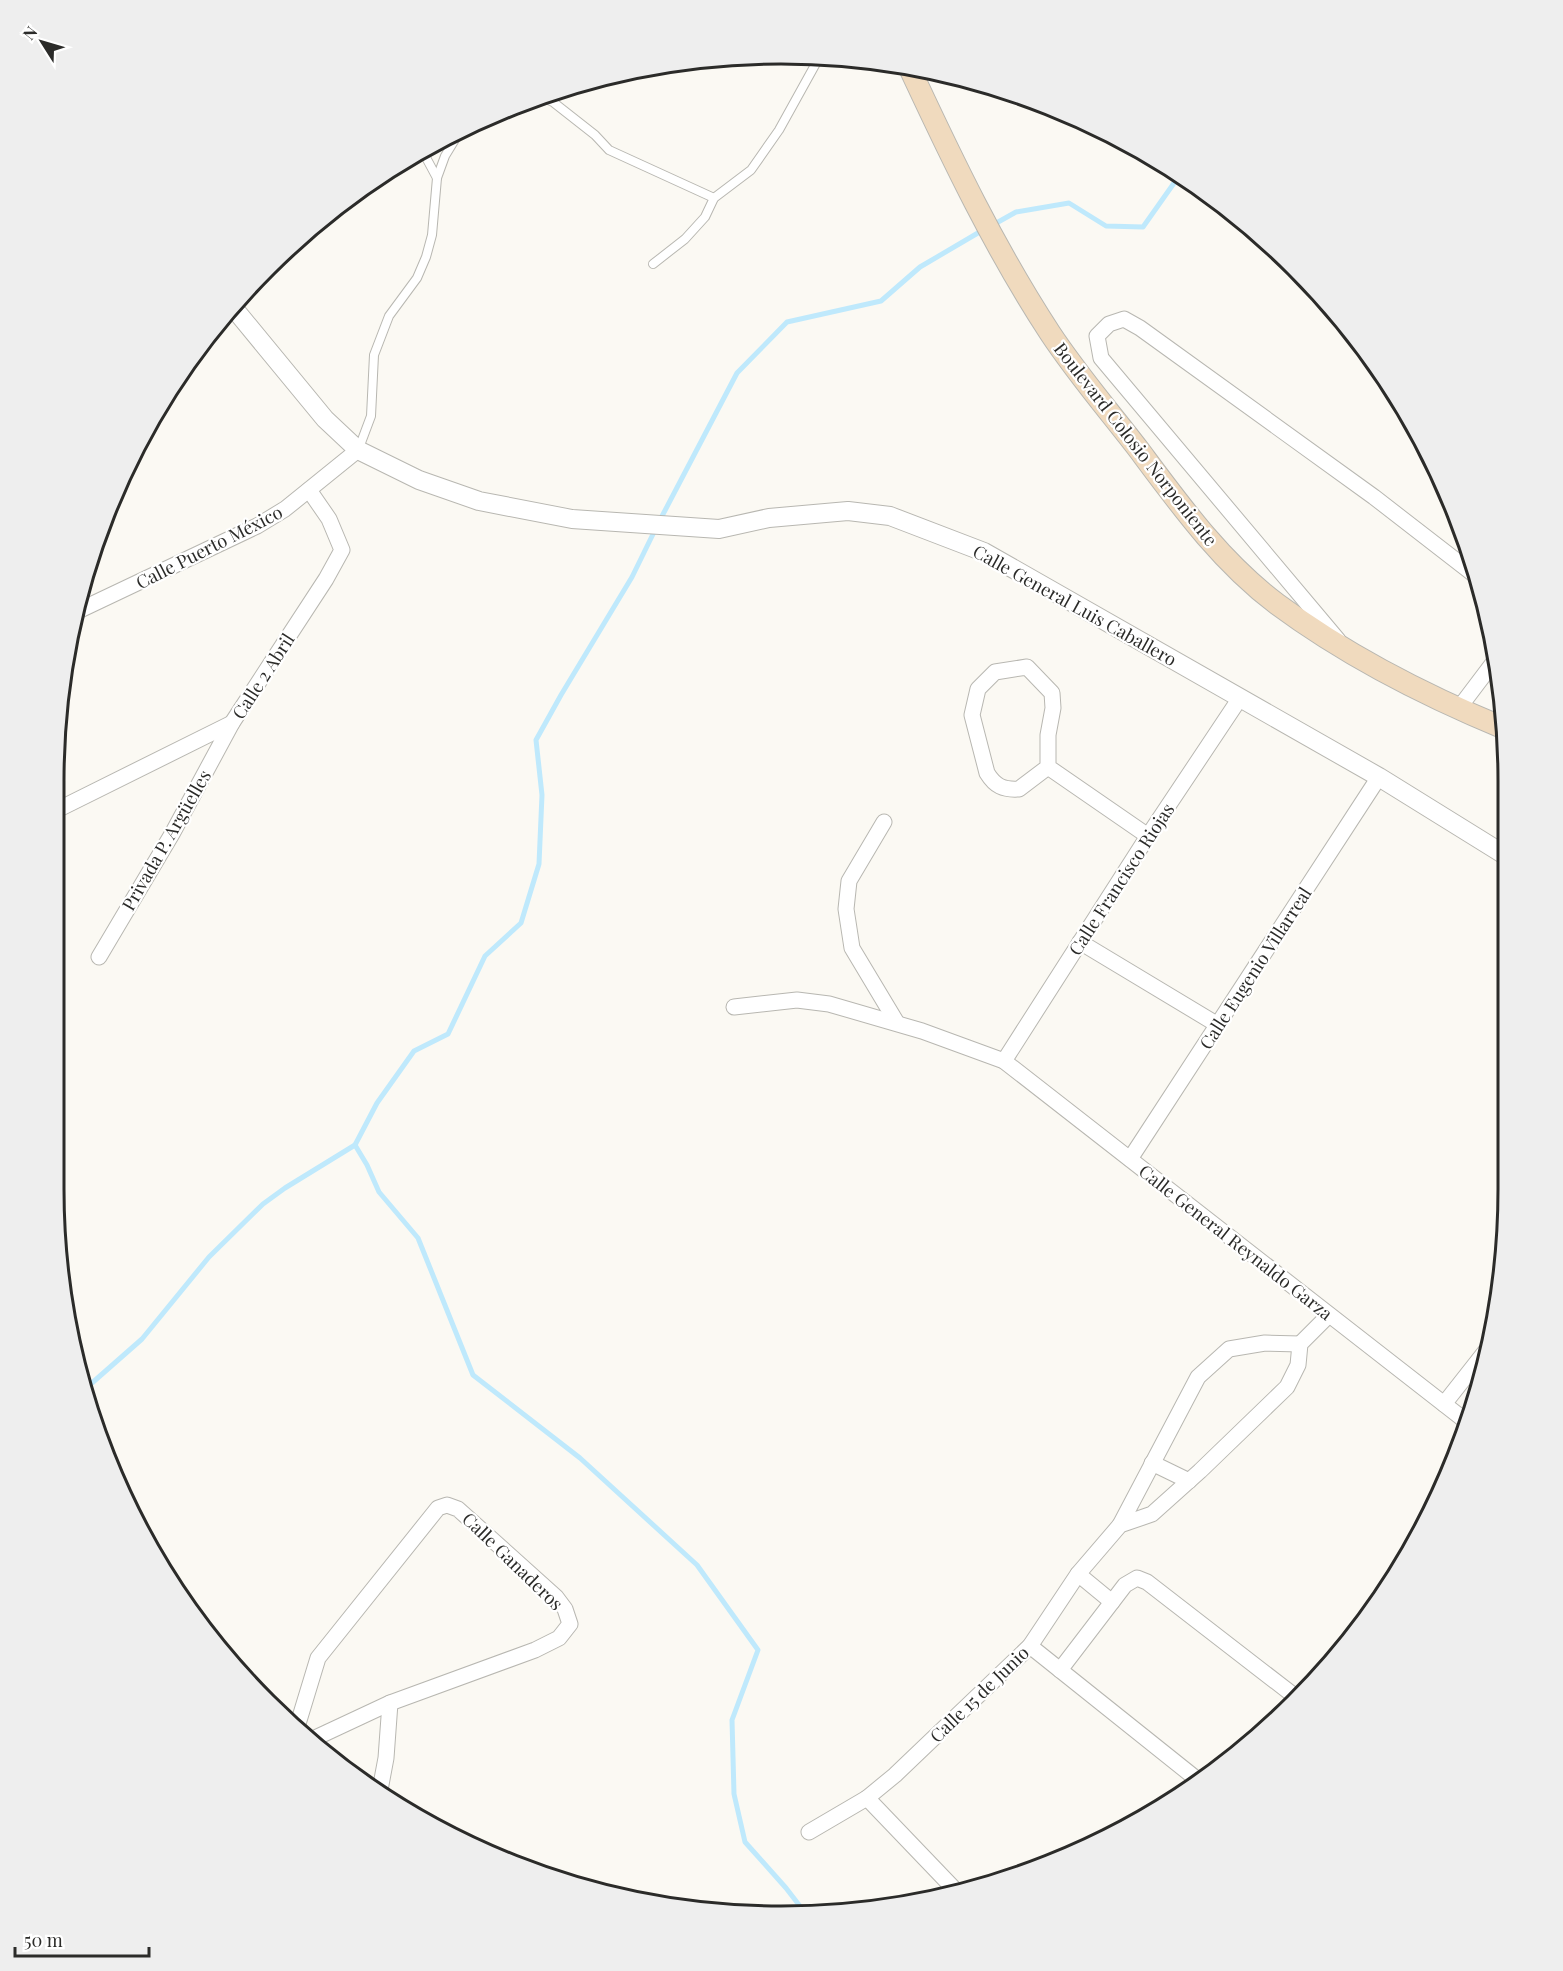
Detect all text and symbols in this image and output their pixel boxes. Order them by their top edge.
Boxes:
north arrow [12,12,72,72]
text: N [18,21,42,44]
street label: Boulevard Colosio Norponiente [1049,337,1223,551]
street label: Calle Puerto México [132,500,286,594]
street label: Calle General Luis Caballero [969,539,1181,671]
street label: Calle 2 Abril [226,629,300,723]
street label: Privada P. Argüelles [116,765,216,915]
street label: Calle Francisco Riojas [1063,798,1179,960]
street label: Calle Eugenio Villarreal [1193,882,1317,1054]
street label: Calle General Reynaldo Garza [1134,1159,1338,1325]
street label: Calle Ganaderos [457,1507,569,1615]
street label: Calle 15 de Junio [924,1640,1034,1748]
scale bar [15,1920,148,1958]
text: 50 m [24,1928,63,1952]

